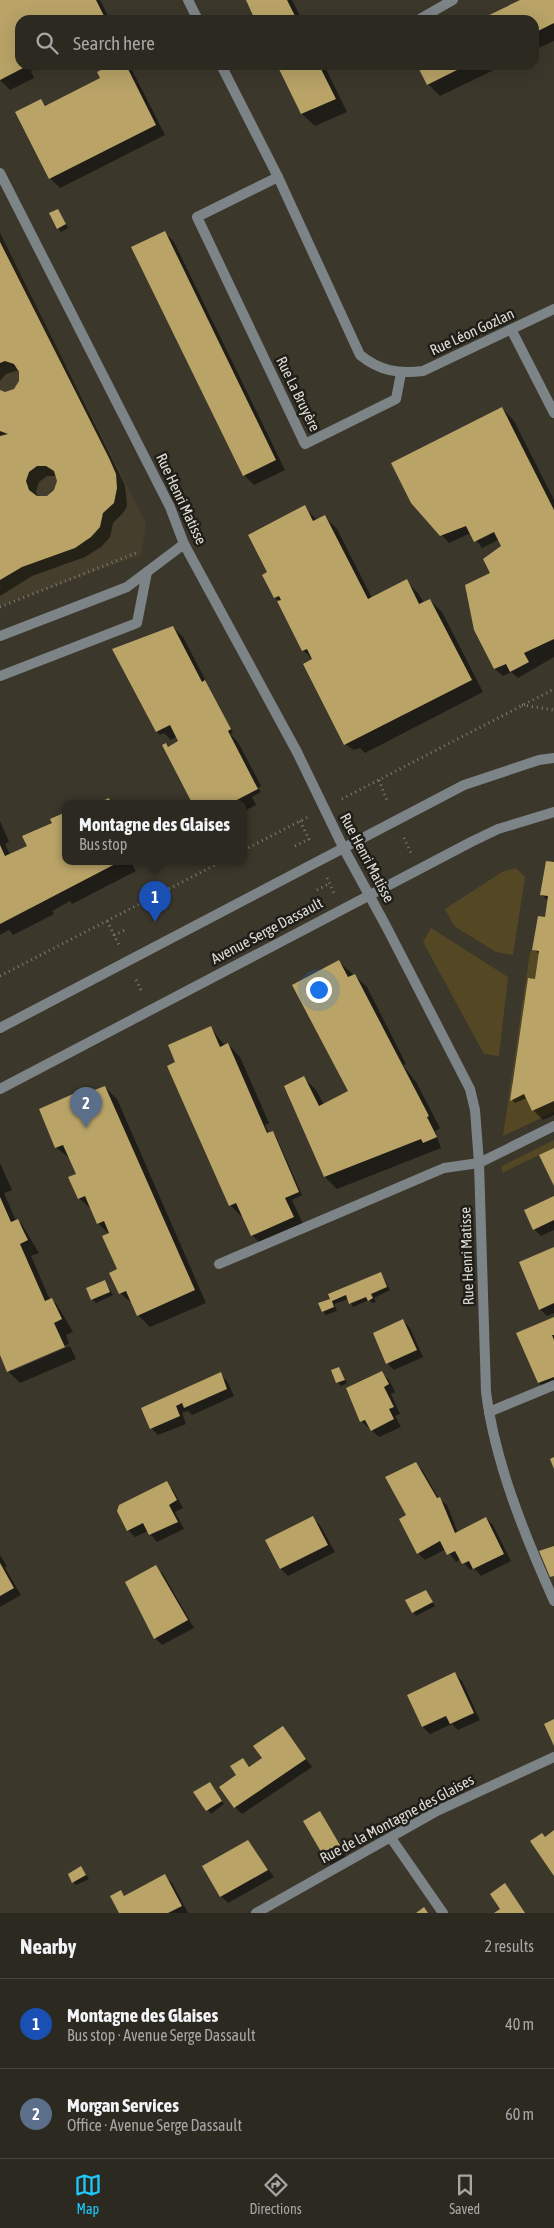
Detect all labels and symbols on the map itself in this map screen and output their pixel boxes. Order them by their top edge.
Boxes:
street label: Rue Léon Gozlan [427,305,517,358]
street label: Rue La Bruyère [273,354,324,434]
street label: Rue Henri Matisse [153,451,210,547]
street label: Rue Henri Matisse [337,810,398,905]
pin: 1 [139,881,171,922]
street label: Avenue Serge Dassault [208,894,326,967]
your location [306,977,332,1003]
pin: 2 [70,1087,102,1128]
street label: Rue Henri Matisse [456,1206,477,1306]
street label: Rue de la Montagne des Glaises [317,1771,477,1866]

